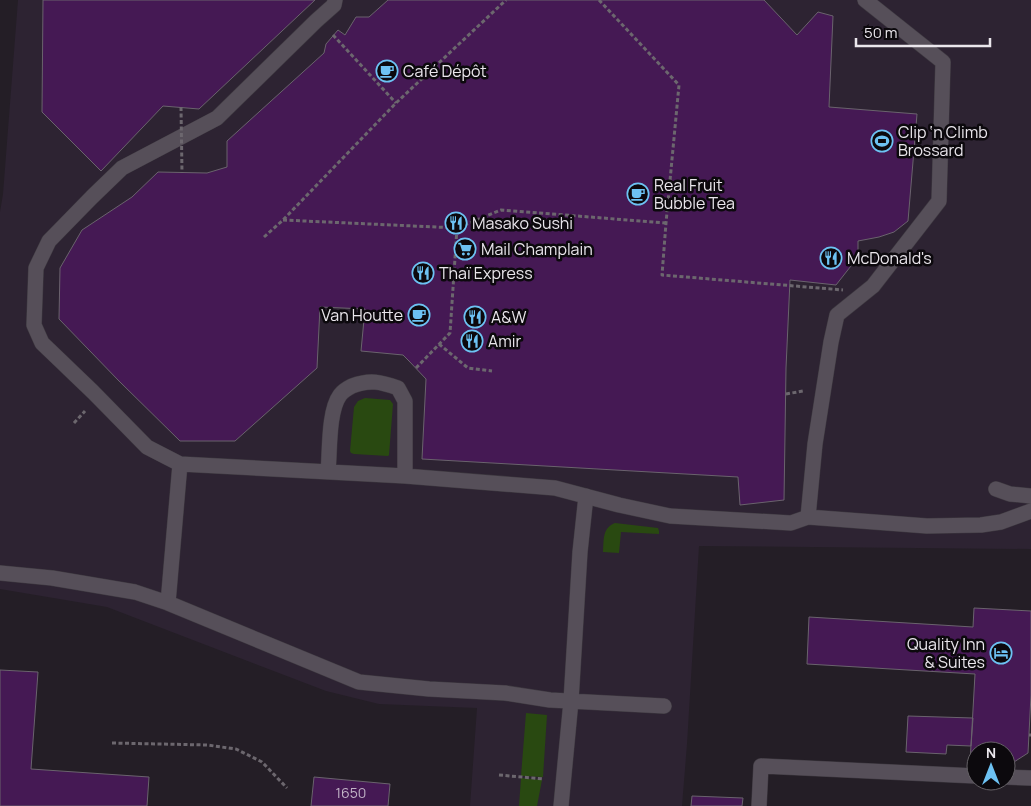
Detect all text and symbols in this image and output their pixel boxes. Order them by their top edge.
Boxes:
scale bar [856,15,990,47]
text: 50 m [864,22,898,43]
cafe icon: Café Dépôt [375,59,399,83]
place label: Café Dépôt [403,60,487,82]
place label: Clip ‘n Climb Brossard [898,121,988,161]
sports icon: Clip ‘n Climb Brossard [870,129,894,153]
place label: Real Fruit Bubble Tea [654,174,735,214]
cafe icon: Real Fruit Bubble Tea [626,182,650,206]
restaurant icon: Masako Sushi [444,211,468,235]
place label: Masako Sushi [472,212,573,234]
supermarket icon: Mail Champlain [453,237,477,261]
place label: Mail Champlain [481,238,593,260]
restaurant icon: McDonald's [819,246,843,270]
place label: McDonald's [847,247,932,269]
restaurant icon: Thaï Express [411,261,435,285]
place label: Thaï Express [439,262,533,284]
cafe icon: Van Houtte [407,303,431,327]
place label: Van Houtte [321,304,403,326]
restaurant icon: A&W [463,305,487,329]
place label: A&W [491,306,527,328]
restaurant icon: Amir [460,329,484,353]
place label: Amir [488,330,521,352]
place label: Quality Inn & Suites [907,633,985,673]
hotel icon: Quality Inn & Suites [989,641,1013,665]
north arrow [966,741,1016,791]
text: N [986,743,996,762]
house number: 1650 [336,783,366,802]

